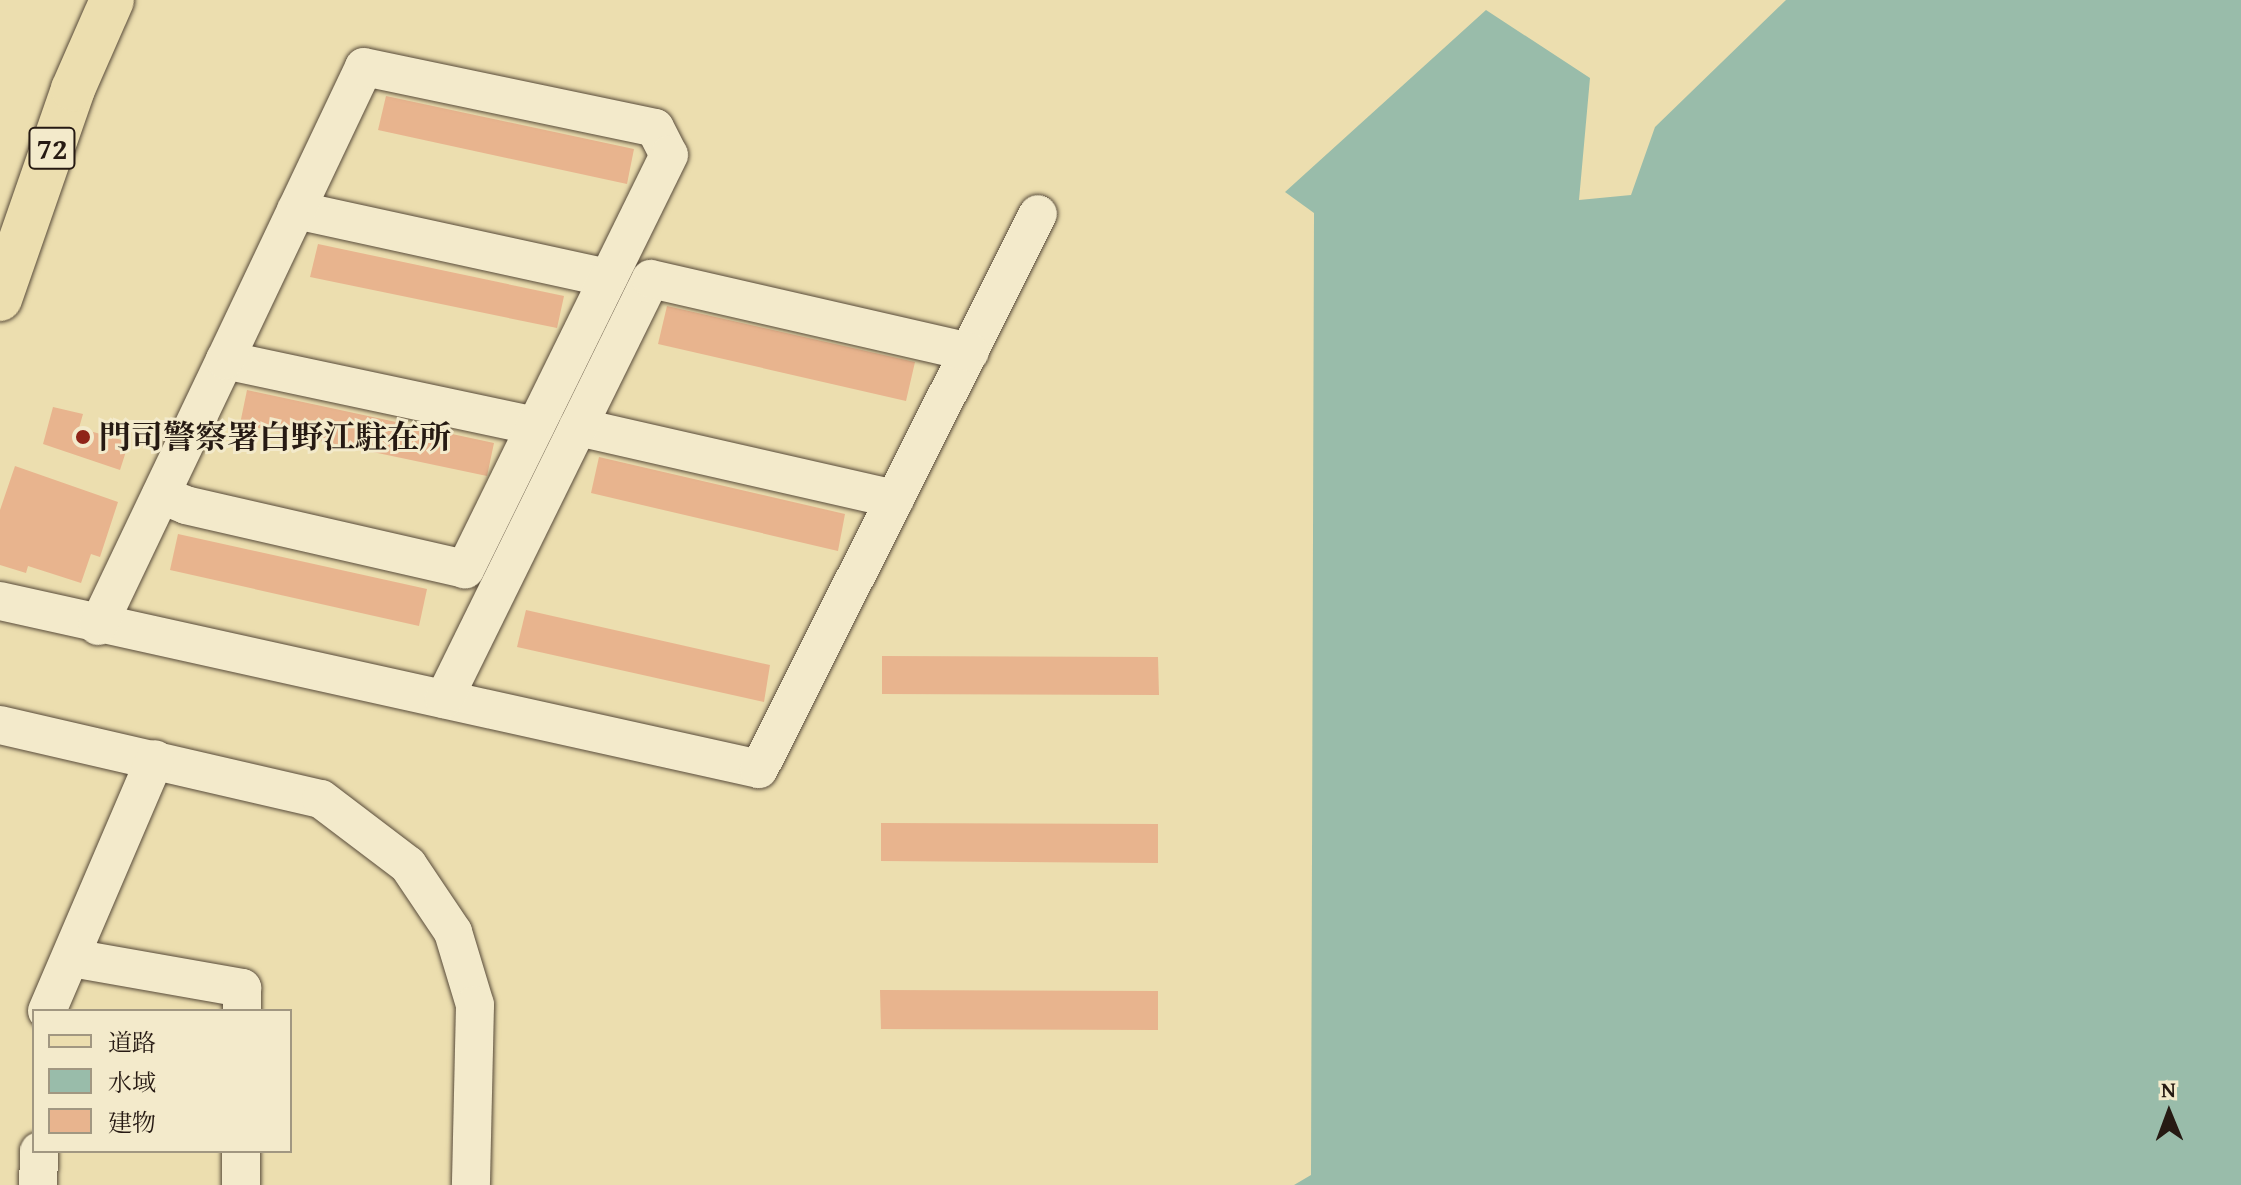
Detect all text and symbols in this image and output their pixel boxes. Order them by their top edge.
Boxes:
road number: 72 [28,122,76,174]
place label: 門司警察署白野江駐在所 [99,418,451,456]
marker: 門司警察署白野江駐在所 [74,428,92,446]
legend [32,1009,292,1153]
text: 道路 [108,1025,156,1060]
text: 水域 [108,1065,156,1100]
north arrow [2129,1073,2209,1153]
text: N [2161,1073,2176,1105]
text: 建物 [108,1105,156,1140]

